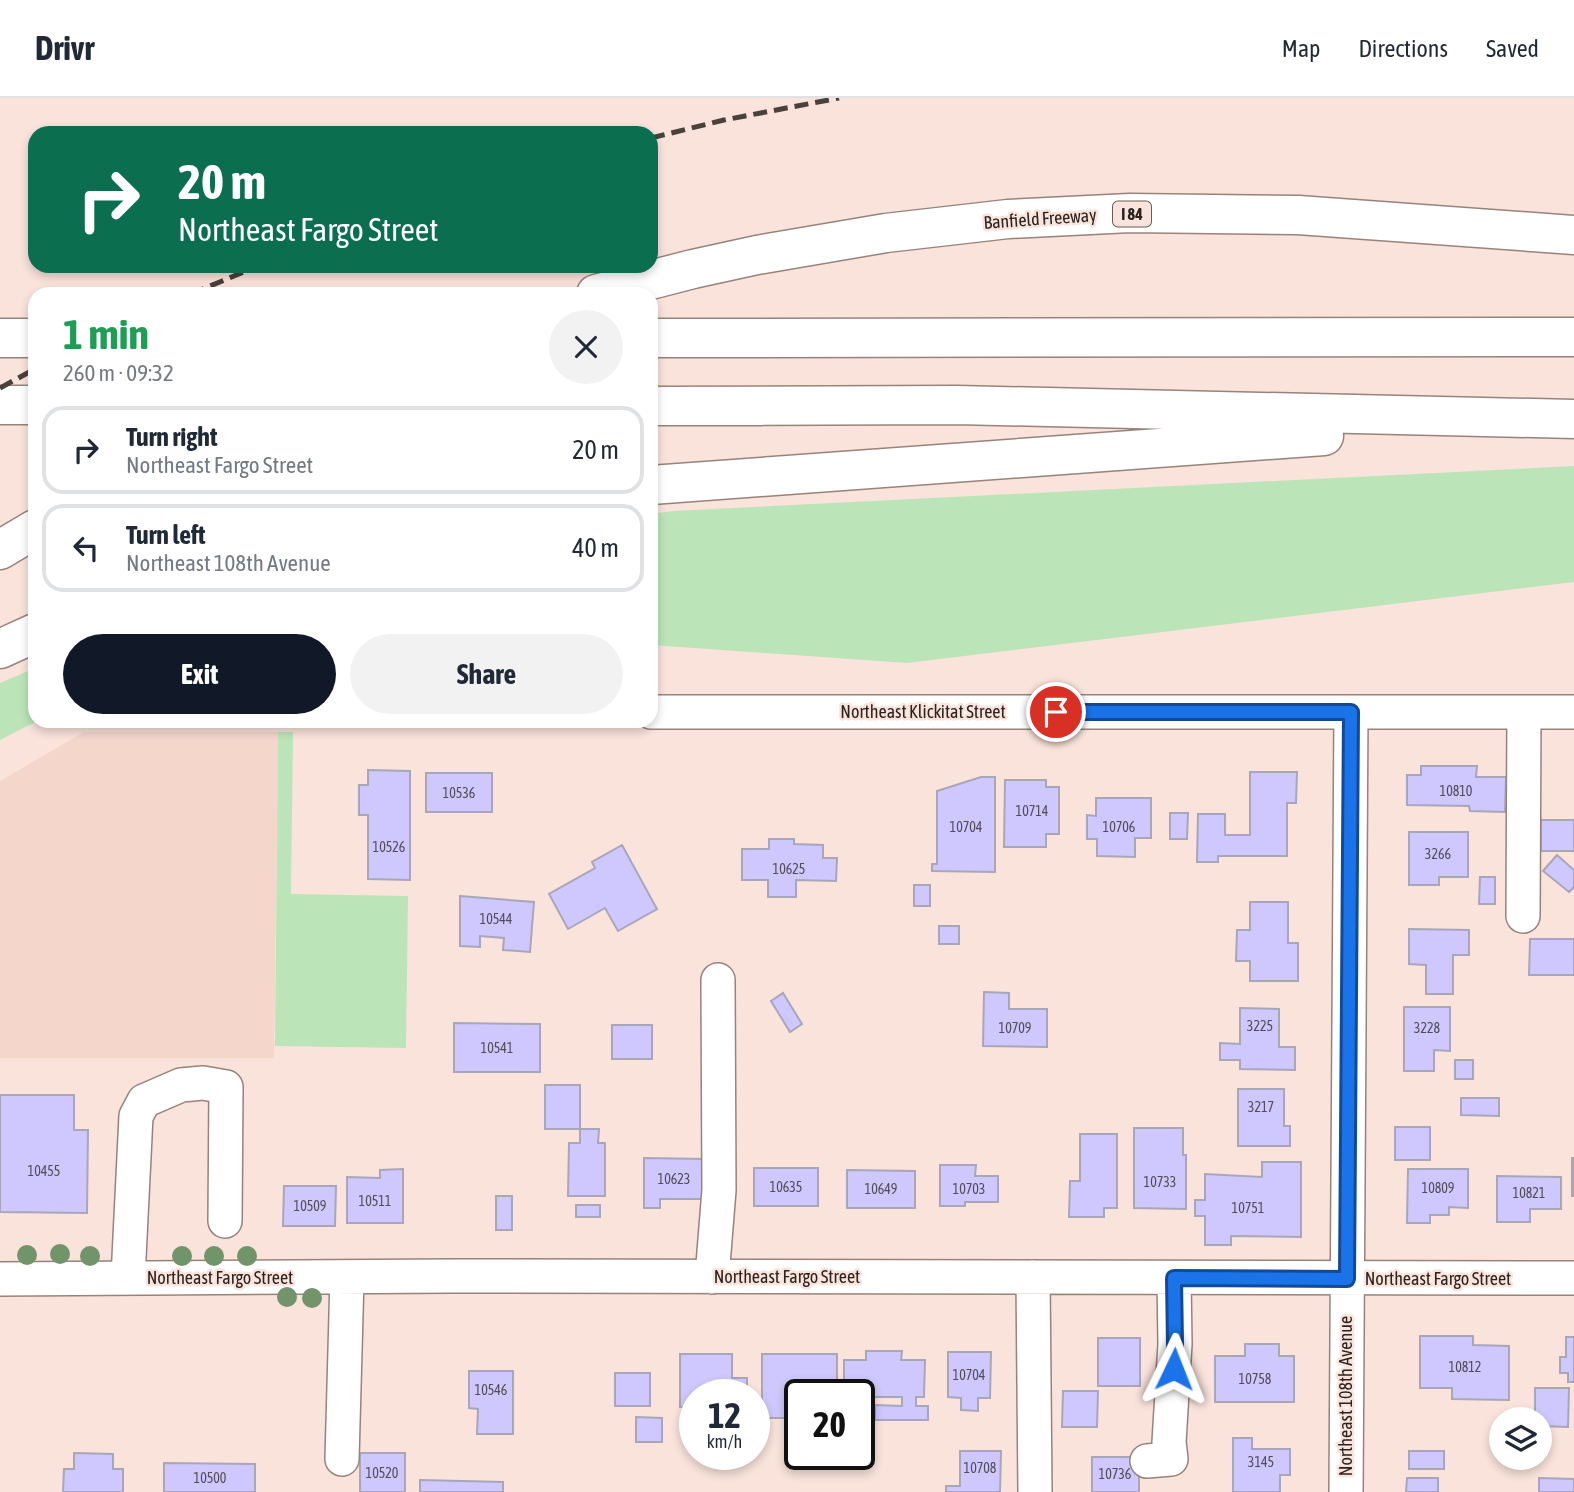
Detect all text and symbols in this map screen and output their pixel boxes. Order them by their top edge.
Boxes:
text: Drivr [35,29,94,67]
text: Map [1282,35,1320,62]
text: Directions [1358,35,1448,62]
text: Saved [1486,35,1539,62]
text: 20 m [178,153,266,209]
icon: right [63,154,154,245]
road number: I 84 [1113,202,1151,226]
street label: Banfield Freeway [983,204,1097,233]
text: Northeast Fargo Street [178,211,438,248]
text: 1 min [63,310,149,358]
button: close [549,310,623,384]
text: 260 m · 09:32 [63,360,174,386]
text: Turn right [126,422,217,452]
icon: right [67,431,105,469]
text: 20 m [572,435,619,465]
text: Northeast Fargo Street [126,452,313,478]
text: Turn left [126,520,206,550]
icon: left [67,529,105,567]
text: 40 m [572,533,619,563]
text: Northeast 108th Avenue [126,550,331,576]
button: Exit [63,634,336,714]
button: Share [350,634,623,714]
pin [1026,682,1086,742]
icon: arrive [1037,693,1075,731]
street label: Northeast Klickitat Street [840,701,1006,722]
house number: 10810 [1440,783,1473,799]
house number: 10536 [443,785,476,801]
house number: 10714 [1016,803,1049,819]
house number: 10704 [950,819,983,835]
house number: 10706 [1103,819,1136,835]
house number: 10526 [373,839,406,855]
house number: 3266 [1425,846,1452,862]
house number: 10625 [773,861,805,877]
house number: 10544 [480,911,513,927]
house number: 3225 [1247,1018,1273,1034]
house number: 10709 [999,1020,1031,1036]
house number: 3228 [1414,1020,1441,1036]
house number: 10541 [481,1040,513,1056]
house number: 3217 [1248,1099,1274,1115]
house number: 10455 [28,1163,60,1179]
house number: 10623 [658,1171,690,1187]
house number: 10733 [1144,1174,1176,1190]
house number: 10635 [770,1179,802,1195]
house number: 10809 [1422,1180,1454,1196]
house number: 10649 [865,1181,897,1197]
house number: 10703 [953,1181,985,1197]
house number: 10821 [1513,1185,1545,1201]
house number: 10511 [359,1193,391,1209]
house number: 10509 [294,1198,326,1214]
house number: 10751 [1232,1200,1264,1216]
street label: Northeast Fargo Street [714,1266,860,1287]
street label: Northeast Fargo Street [147,1267,293,1288]
street label: Northeast Fargo Street [1365,1268,1511,1289]
street label: Northeast 108th Avenue [1335,1316,1356,1476]
position arrow [1137,1332,1211,1406]
house number: 10812 [1449,1359,1481,1375]
house number: 10704 [953,1367,986,1383]
house number: 10758 [1239,1371,1272,1387]
speed limit sign: 20 [784,1379,875,1470]
house number: 10546 [475,1382,508,1398]
text: 12 [708,1395,741,1435]
map controls [1489,1407,1552,1470]
button: layers [1489,1407,1552,1470]
text: km/h [707,1431,742,1452]
house number: 3145 [1248,1454,1274,1470]
house number: 10708 [964,1460,997,1476]
house number: 10520 [366,1465,399,1481]
house number: 10736 [1099,1466,1132,1482]
house number: 10500 [194,1470,227,1486]

